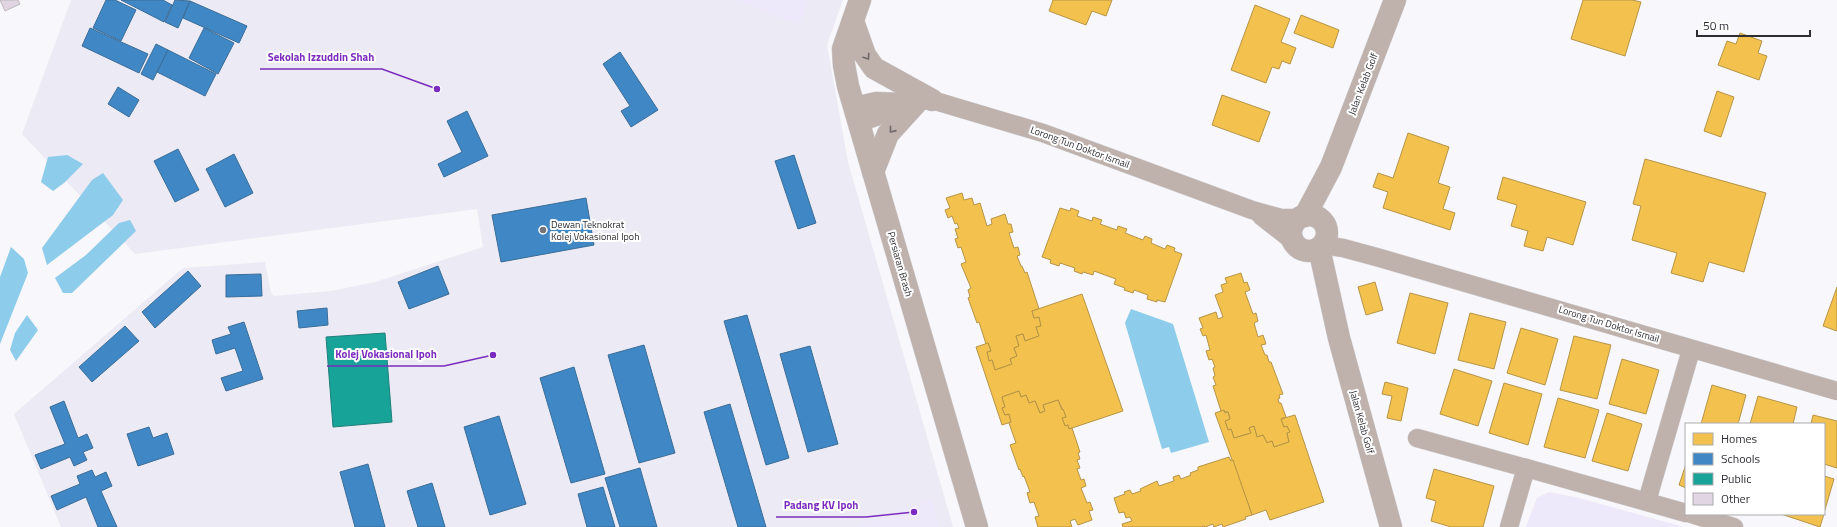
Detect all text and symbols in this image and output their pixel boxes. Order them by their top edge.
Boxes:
scale bar [1697,12,1810,38]
text: 50 m [1703,16,1729,35]
callout: Sekolah Izzuddin Shah [260,46,382,69]
text: Sekolah Izzuddin Shah [268,49,374,65]
street label: Jalan Kelab Golf [1344,50,1382,117]
one-way arrow [862,53,869,60]
street label: Lorong Tun Doktor Ismail [1028,122,1132,172]
one-way arrow [890,125,897,133]
place label: Dewan Teknokrat Kolej Vokasional Ipoh [551,217,640,244]
marker: Dewan Teknokrat Kolej Vokasional Ipoh [538,225,548,235]
street label: Persiaran Brash [884,230,916,298]
street label: Lorong Tun Doktor Ismail [1557,302,1661,346]
callout: Kolej Vokasional Ipoh [327,343,444,366]
text: Kolej Vokasional Ipoh [335,346,437,362]
street label: Jalan Kelab Golf [1346,389,1378,456]
legend [1685,423,1825,515]
text: Homes [1721,429,1757,448]
text: Schools [1721,449,1761,468]
text: Public [1721,469,1751,488]
text: Other [1721,489,1750,508]
callout: Padang KV Ipoh [776,494,866,517]
text: Padang KV Ipoh [784,497,858,513]

